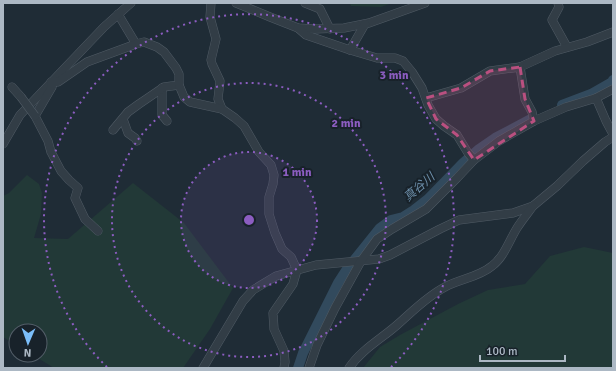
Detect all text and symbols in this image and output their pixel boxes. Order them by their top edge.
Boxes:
text: 3 min [380,68,409,83]
text: 2 min [332,116,361,131]
text: 1 min [283,165,312,180]
water label: 真谷川 [401,169,439,205]
centre of rings [242,213,256,227]
north arrow [8,323,48,363]
scale bar [480,337,565,363]
text: 100 m [486,344,518,359]
text: N [24,346,32,359]

